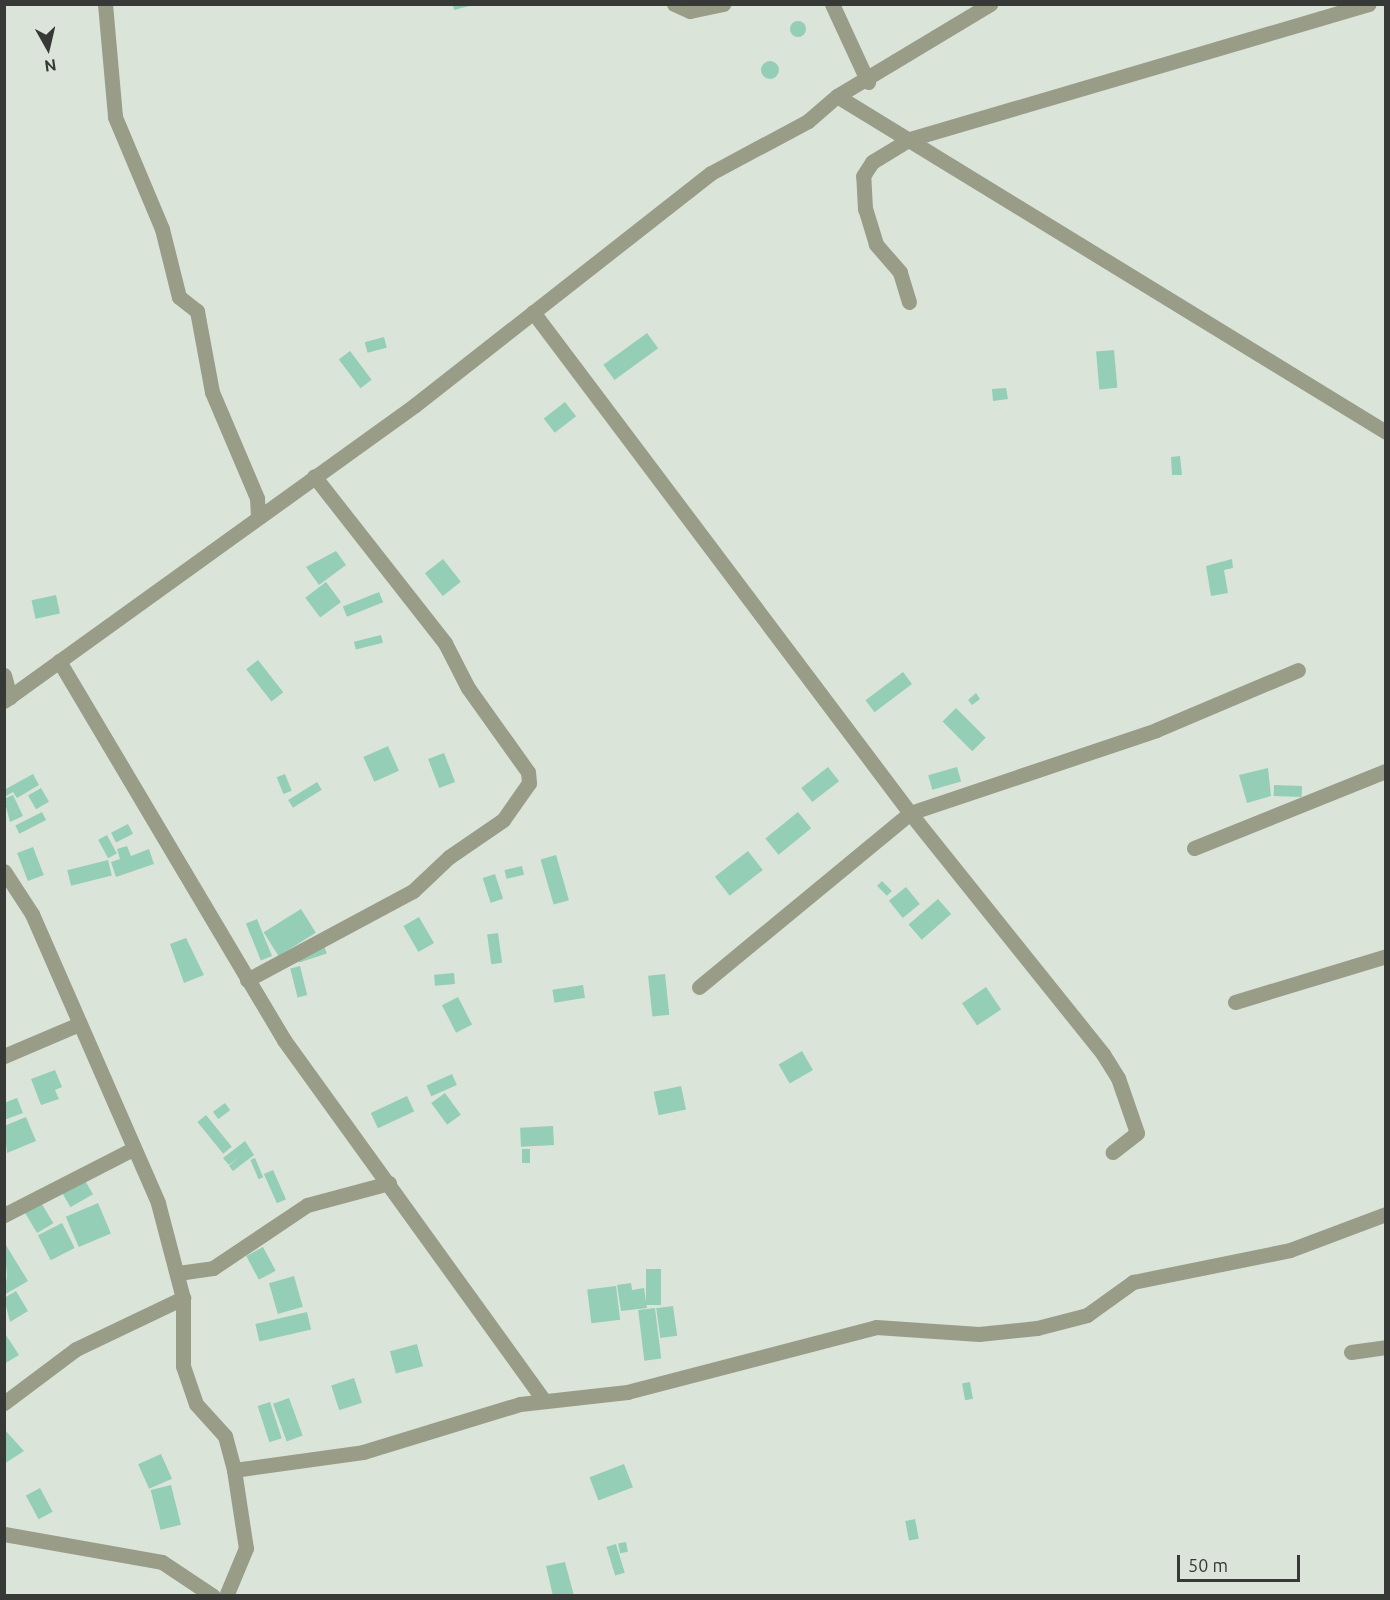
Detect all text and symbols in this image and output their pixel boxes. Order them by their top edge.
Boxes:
north arrow [18,18,78,78]
text: N [43,56,58,76]
scale bar [1180,1543,1303,1581]
text: 50 m [1188,1555,1228,1575]

